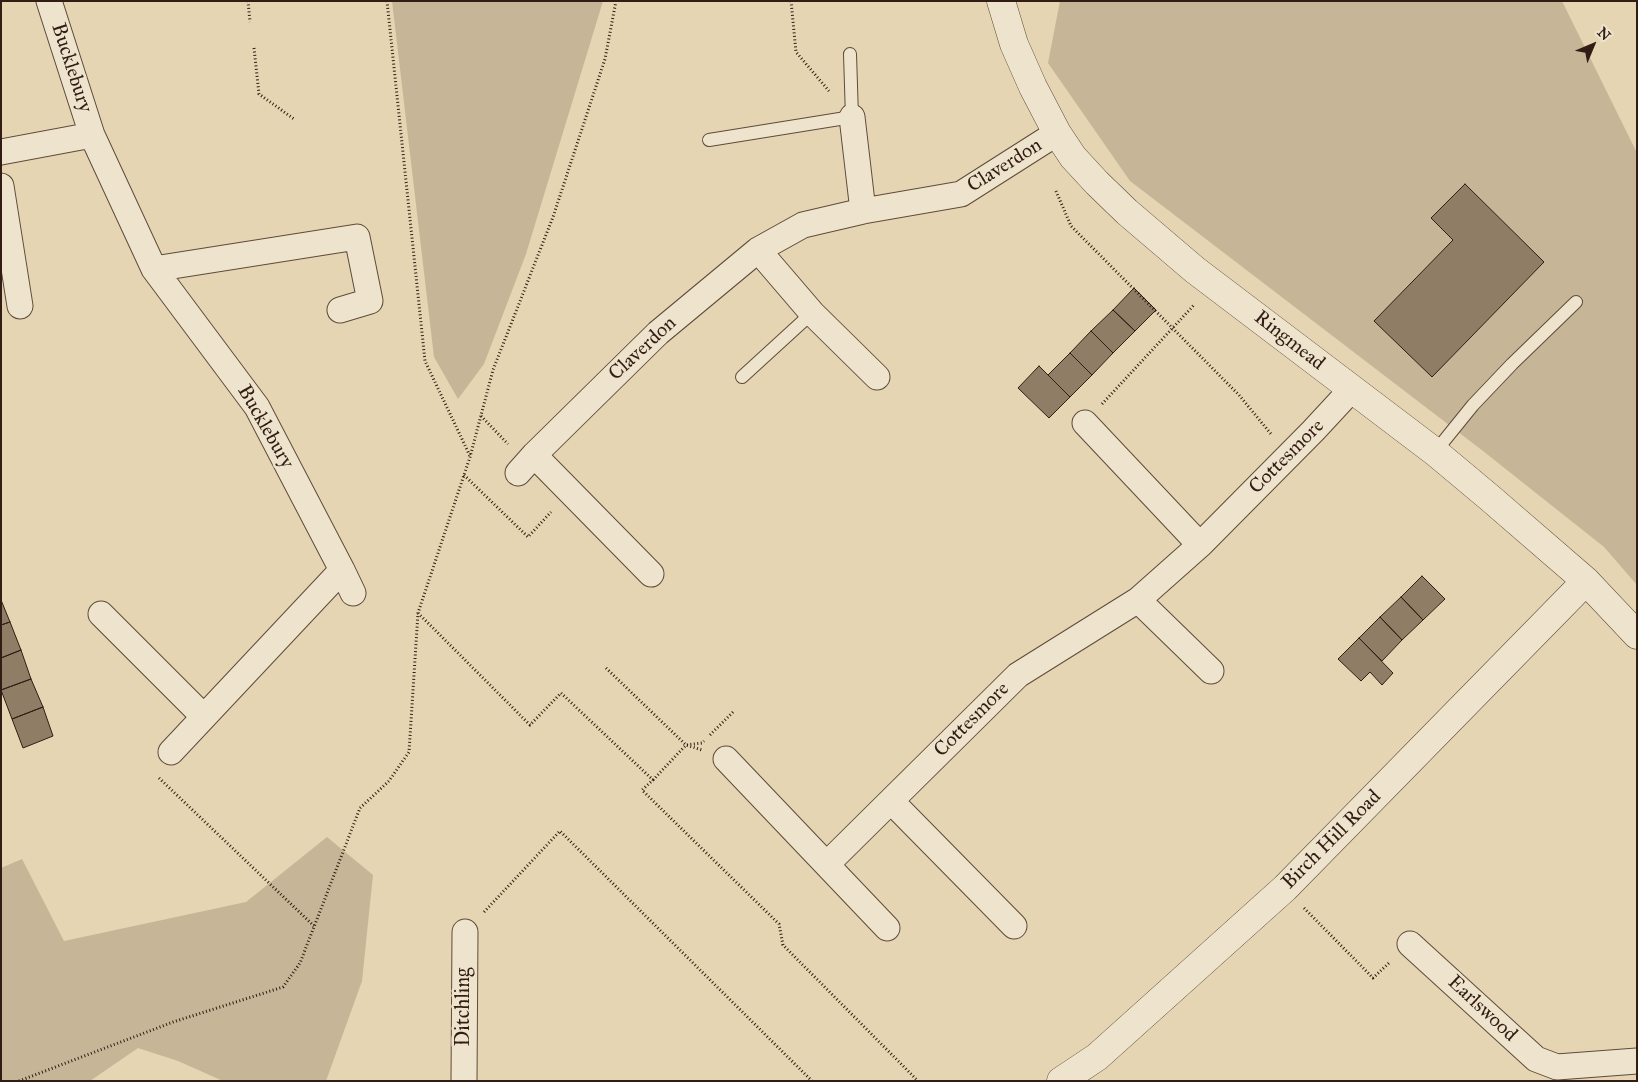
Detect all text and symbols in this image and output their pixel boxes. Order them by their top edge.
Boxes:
street label: Bucklebury [45,20,97,116]
north arrow [1568,20,1618,70]
text: N [1594,24,1614,44]
street label: Claverdon [963,134,1047,198]
street label: Ringmead [1249,306,1329,376]
street label: Claverdon [604,312,682,386]
street label: Bucklebury [231,381,299,473]
street label: Cottesmore [1244,414,1330,500]
street label: Cottesmore [929,677,1015,763]
street label: Birch Hill Road [1277,785,1387,895]
street label: Ditchling [452,968,476,1046]
street label: Earlswood [1442,971,1522,1047]

